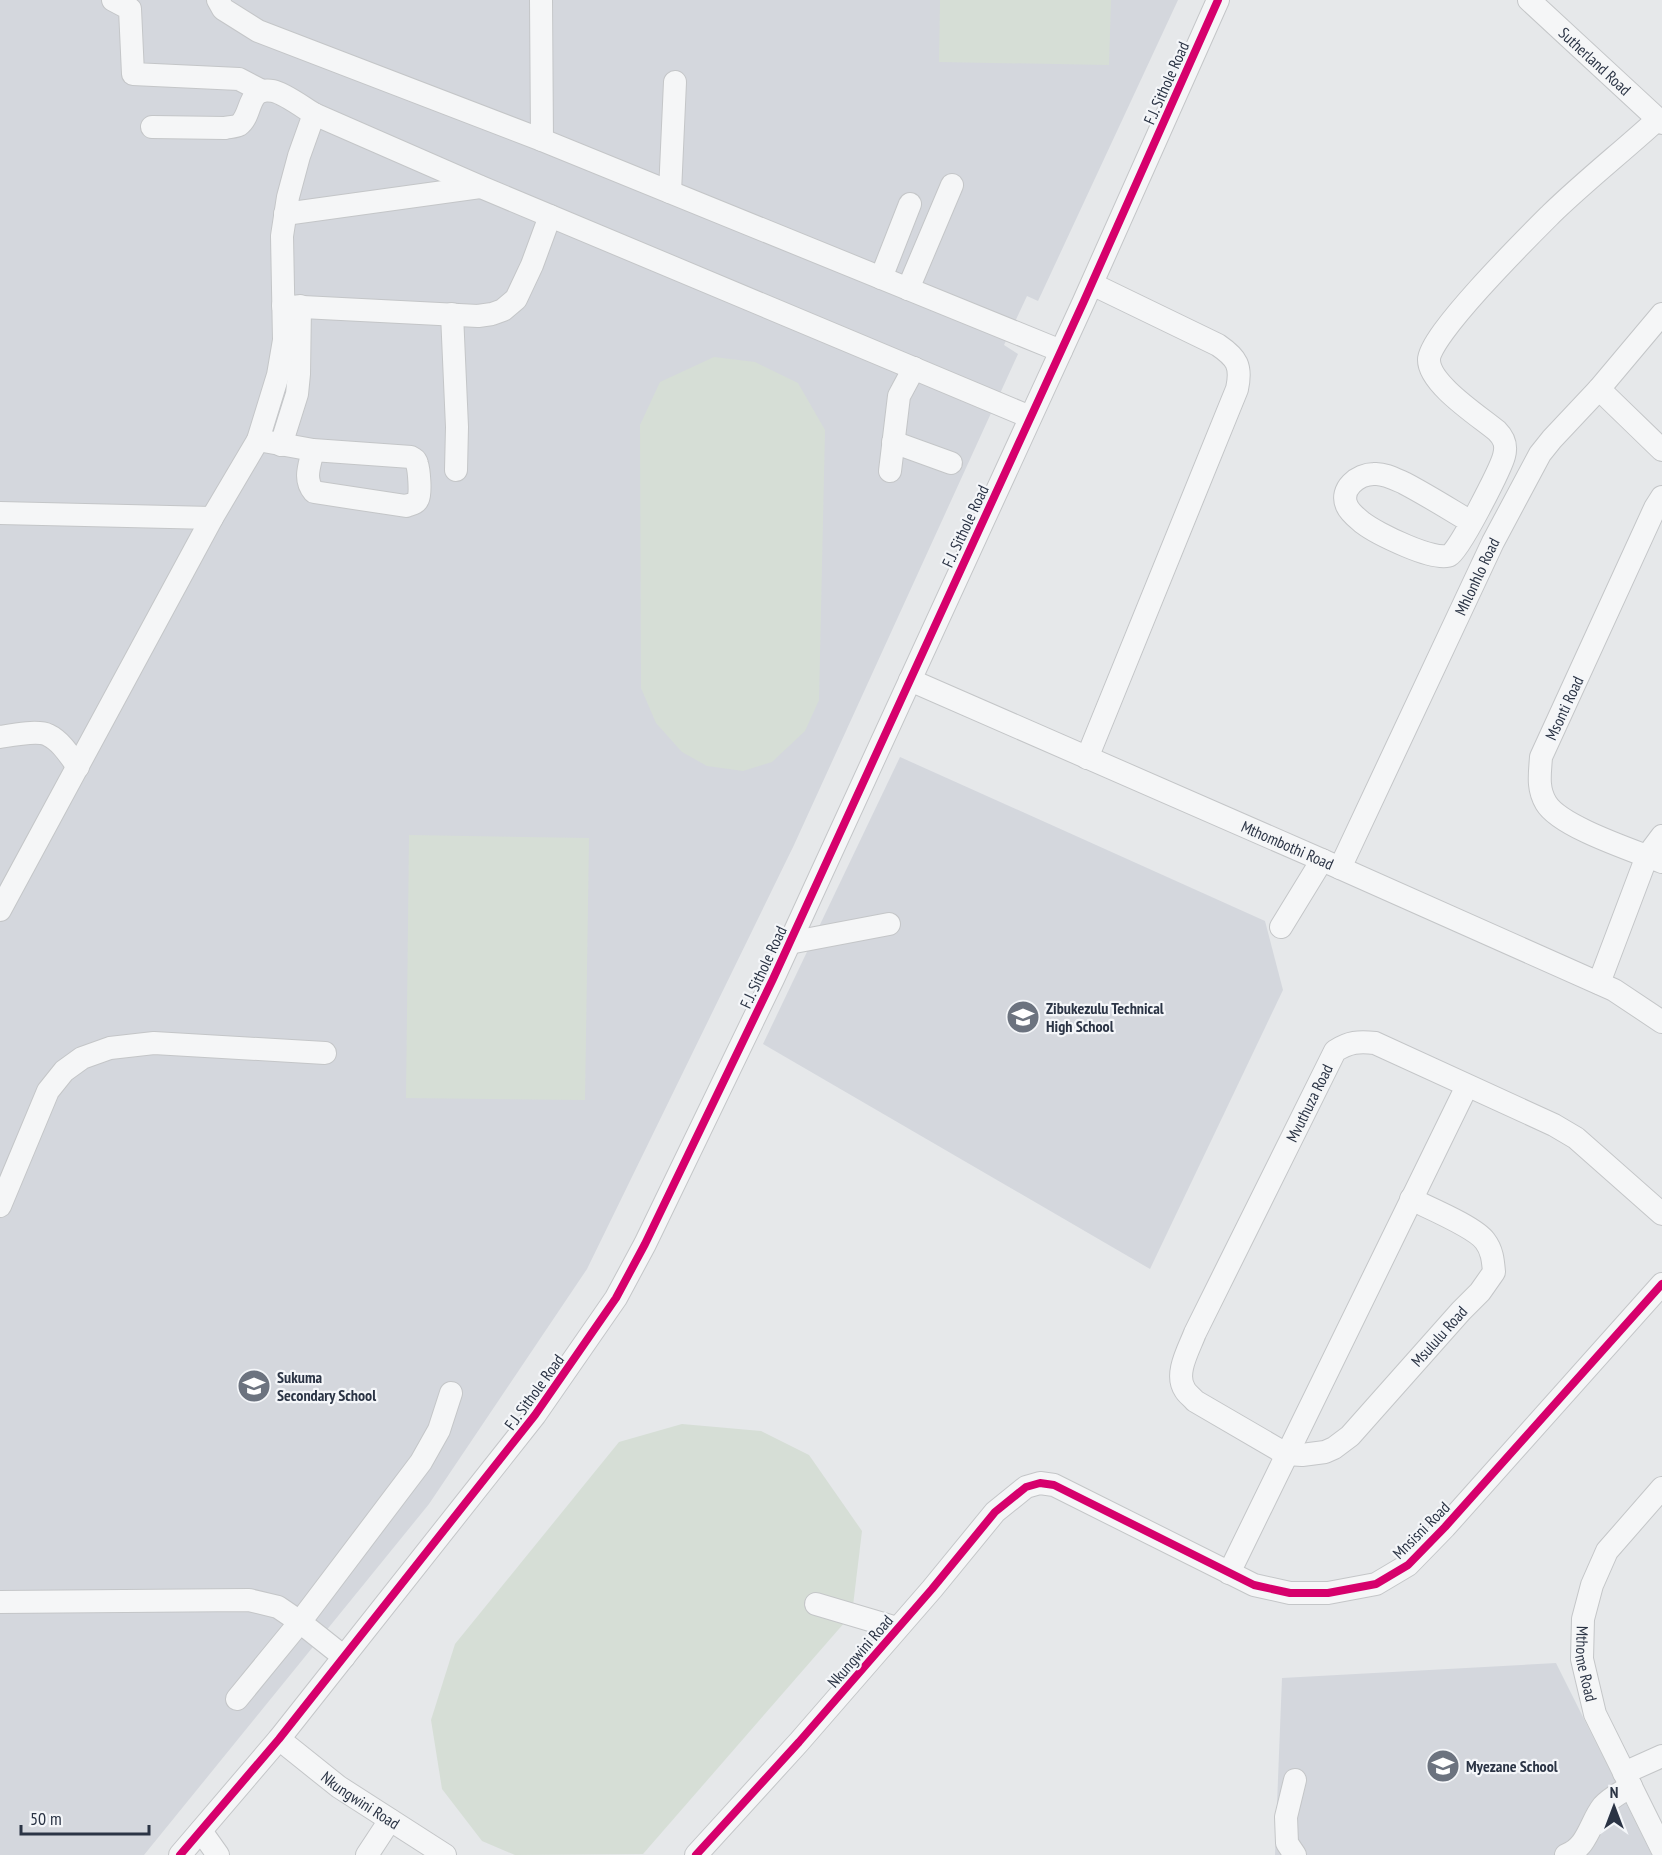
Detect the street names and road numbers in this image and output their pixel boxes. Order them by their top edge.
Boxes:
street label: Sutherland Road [1555,23,1635,99]
street label: F.J. Sithole Road [1139,38,1193,127]
street label: F.J. Sithole Road [937,482,993,570]
street label: Mhlonhlo Road [1450,534,1504,618]
street label: Msonti Road [1541,673,1587,743]
street label: Mthombothi Road [1238,816,1337,874]
street label: F.J. Sithole Road [735,923,791,1011]
street label: Mvuthuza Road [1281,1061,1337,1145]
street label: Msululu Road [1407,1302,1471,1370]
street label: F.J. Sithole Road [500,1350,568,1434]
street label: Mnsisni Road [1388,1497,1454,1563]
street label: Nkungwini Road [823,1611,897,1691]
street label: Mthome Road [1571,1626,1602,1703]
street label: Nkungwini Road [317,1767,403,1833]

